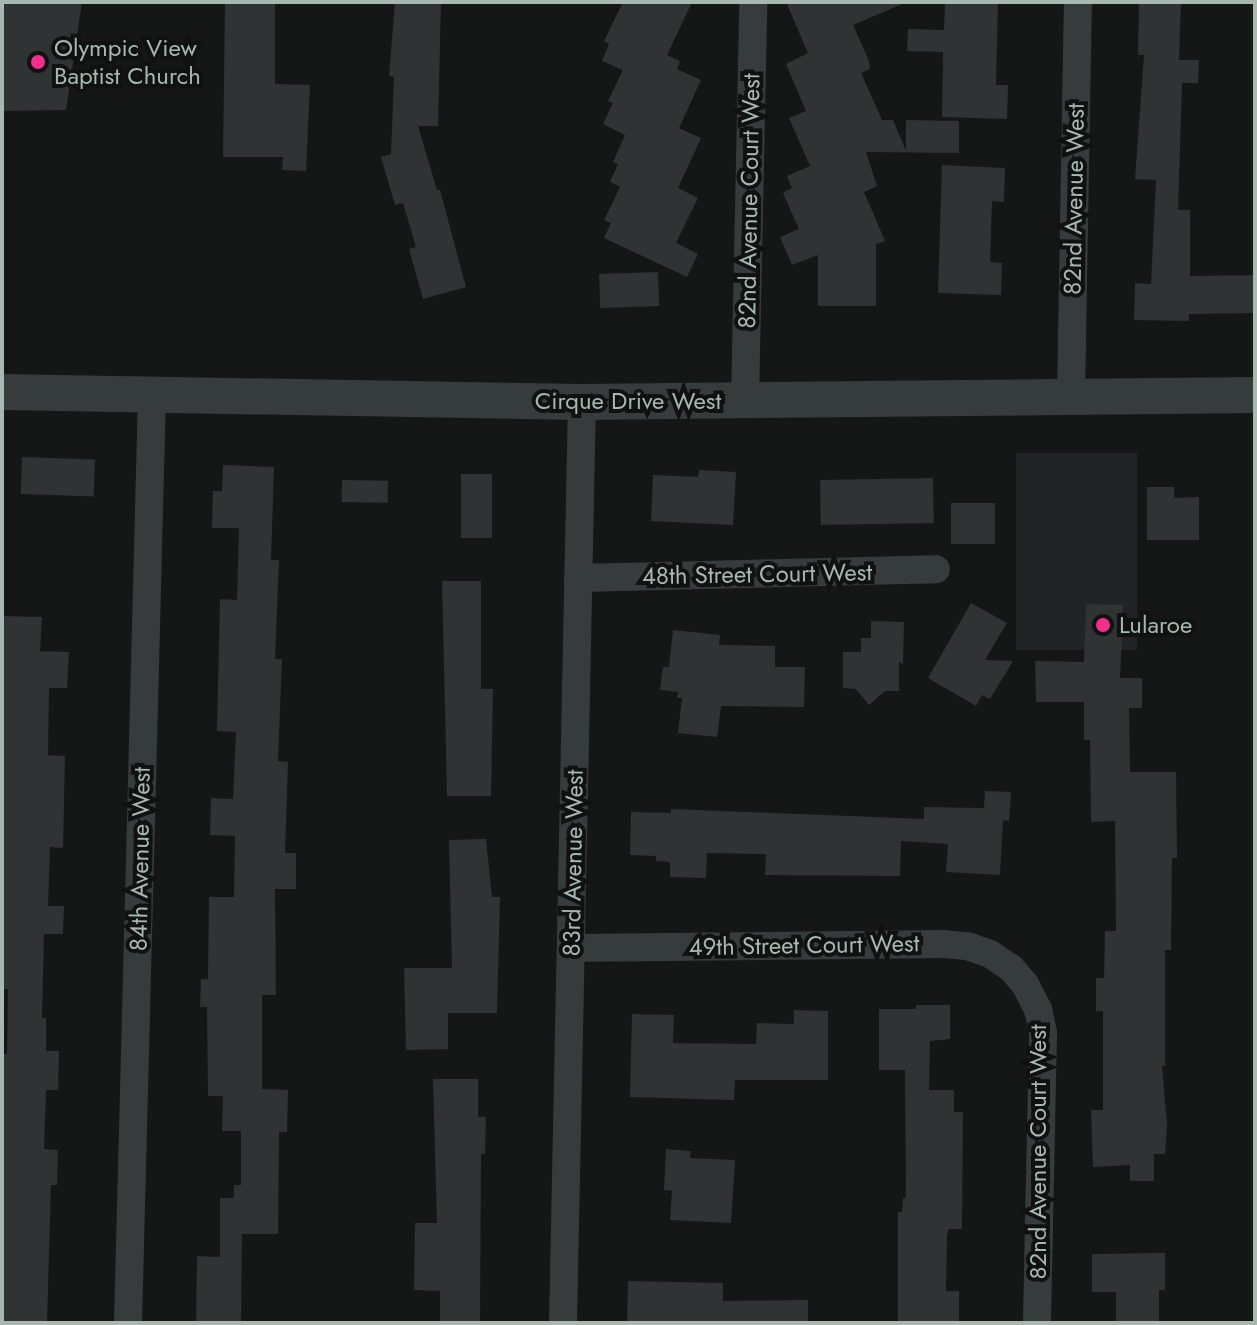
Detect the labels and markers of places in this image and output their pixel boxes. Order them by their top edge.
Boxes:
place label: Olympic View Baptist Church [54,34,201,90]
marker: Olympic View Baptist Church [29,53,47,71]
place label: Lularoe [1119,611,1192,639]
marker: Lularoe [1094,616,1112,634]

